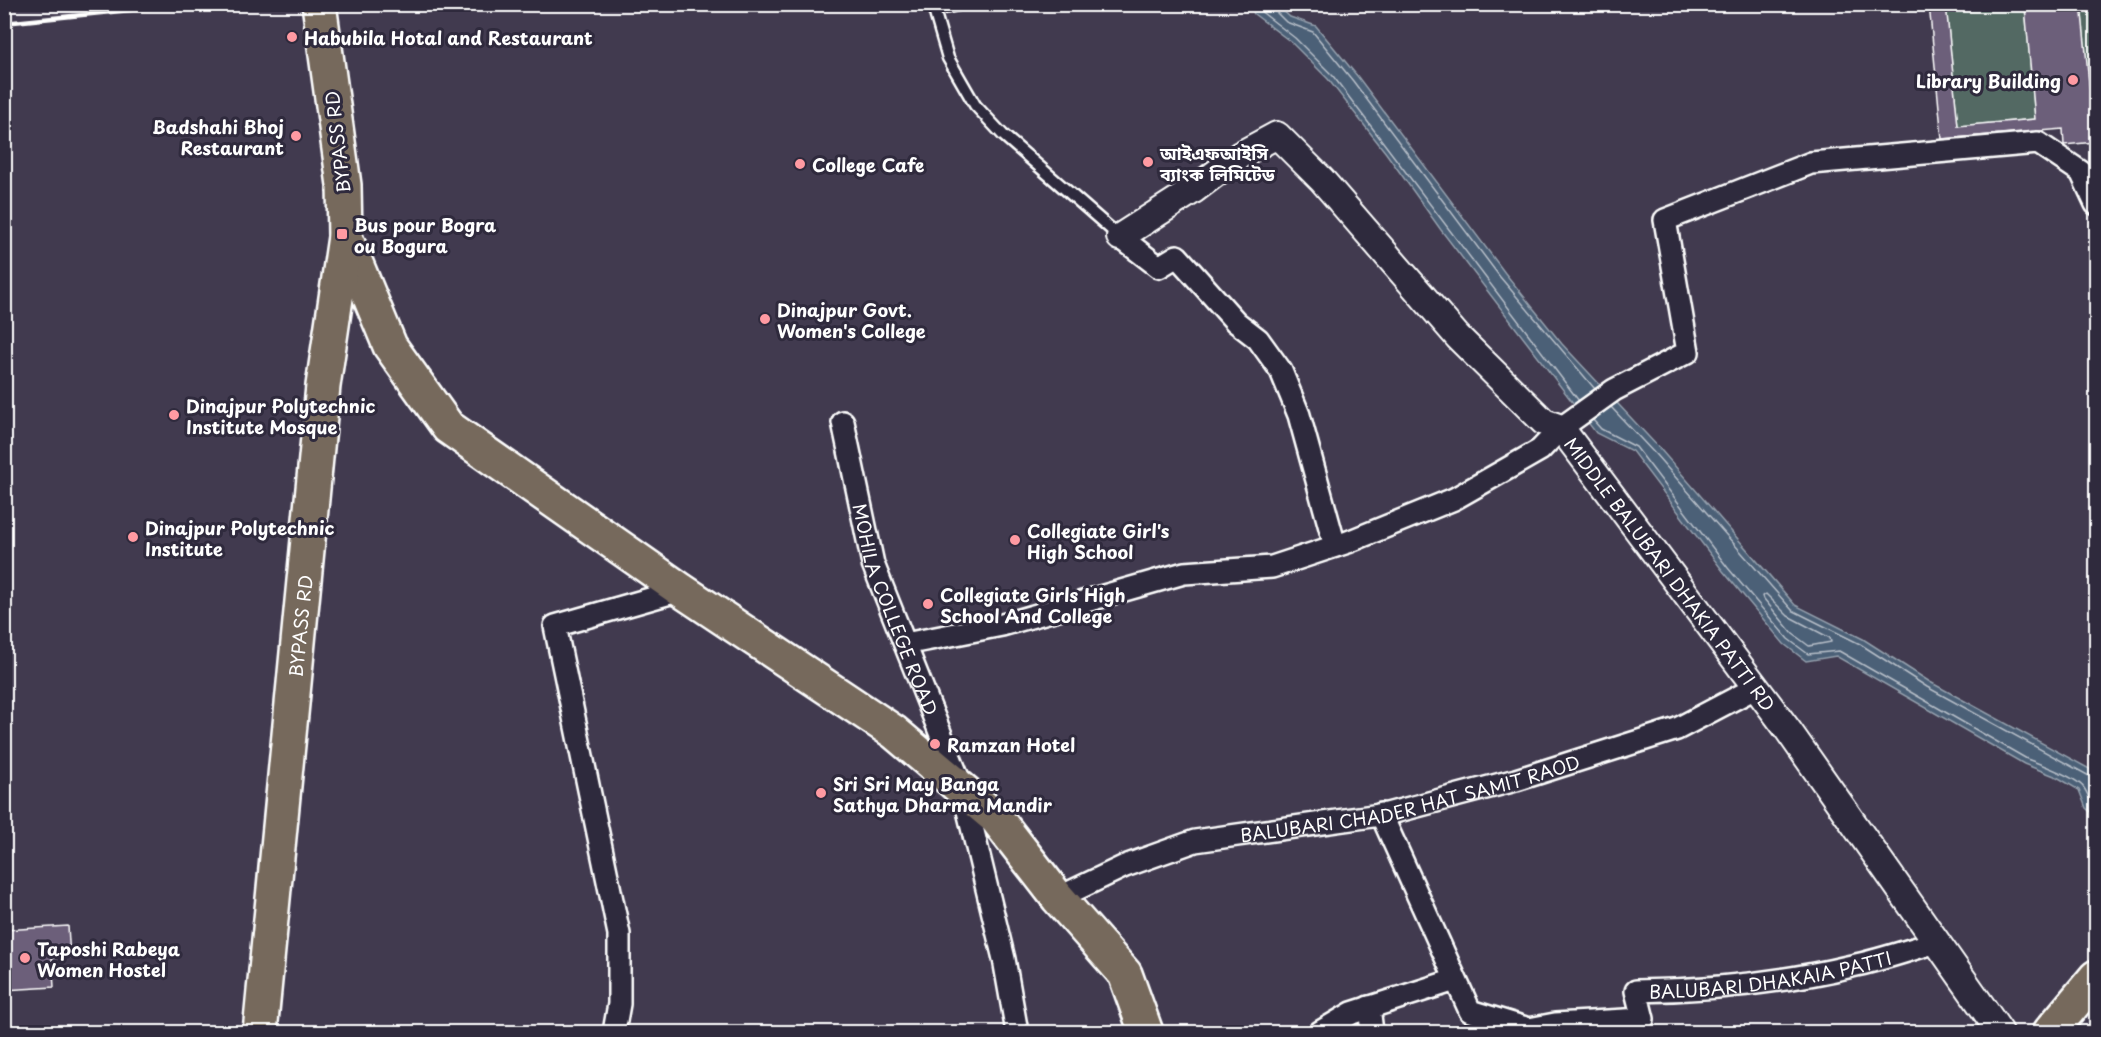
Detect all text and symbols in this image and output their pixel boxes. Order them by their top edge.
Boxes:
place label: Habubila Hotal and Restaurant [304,24,593,51]
marker: Habubila Hotal and Restaurant [285,30,299,44]
place label: Library Building [1916,67,2061,94]
marker: Library Building [2066,73,2080,87]
street label: BYPASS RD [317,89,357,195]
place label: Badshahi Bhoj Restaurant [152,113,284,161]
marker: Badshahi Bhoj Restaurant [289,129,303,143]
place label: আইএফআইসি ব্যাংক লিমিটেড [1159,139,1276,187]
place label: College Cafe [812,151,924,178]
marker: আইএফআইসি ব্যাংক লিমিটেড [1141,155,1155,169]
marker: College Cafe [793,157,807,171]
place label: Bus pour Bogra ou Bogura [354,211,497,259]
marker: Bus pour Bogra ou Bogura [335,227,349,241]
place label: Dinajpur Govt. Women's College [777,296,926,344]
marker: Dinajpur Govt. Women's College [758,312,772,326]
place label: Dinajpur Polytechnic Institute Mosque [186,392,375,440]
marker: Dinajpur Polytechnic Institute Mosque [167,408,181,422]
street label: MIDDLE BALUBARI DHAKIA PATTI RD [1559,431,1782,716]
street label: MOHILA COLLEGE ROAD [847,501,945,719]
place label: Dinajpur Polytechnic Institute [145,514,334,562]
place label: Collegiate Girl's High School [1027,517,1170,565]
marker: Dinajpur Polytechnic Institute [126,530,140,544]
marker: Collegiate Girl's High School [1008,533,1022,547]
street label: BYPASS RD [281,574,318,678]
place label: Collegiate Girls High School And College [940,581,1126,629]
marker: Collegiate Girls High School And College [921,597,935,611]
place label: Ramzan Hotel [947,731,1075,758]
marker: Ramzan Hotel [928,737,942,751]
street label: BALUBARI CHADER HAT SAMIT RAOD [1238,747,1583,848]
place label: Sri Sri May Banga Sathya Dharma Mandir [833,770,1053,818]
marker: Sri Sri May Banga Sathya Dharma Mandir [814,786,828,800]
place label: Taposhi Rabeya Women Hostel [37,935,180,983]
street label: BALUBARI DHAKAIA PATTI [1649,943,1895,1004]
marker: Taposhi Rabeya Women Hostel [18,951,32,965]

